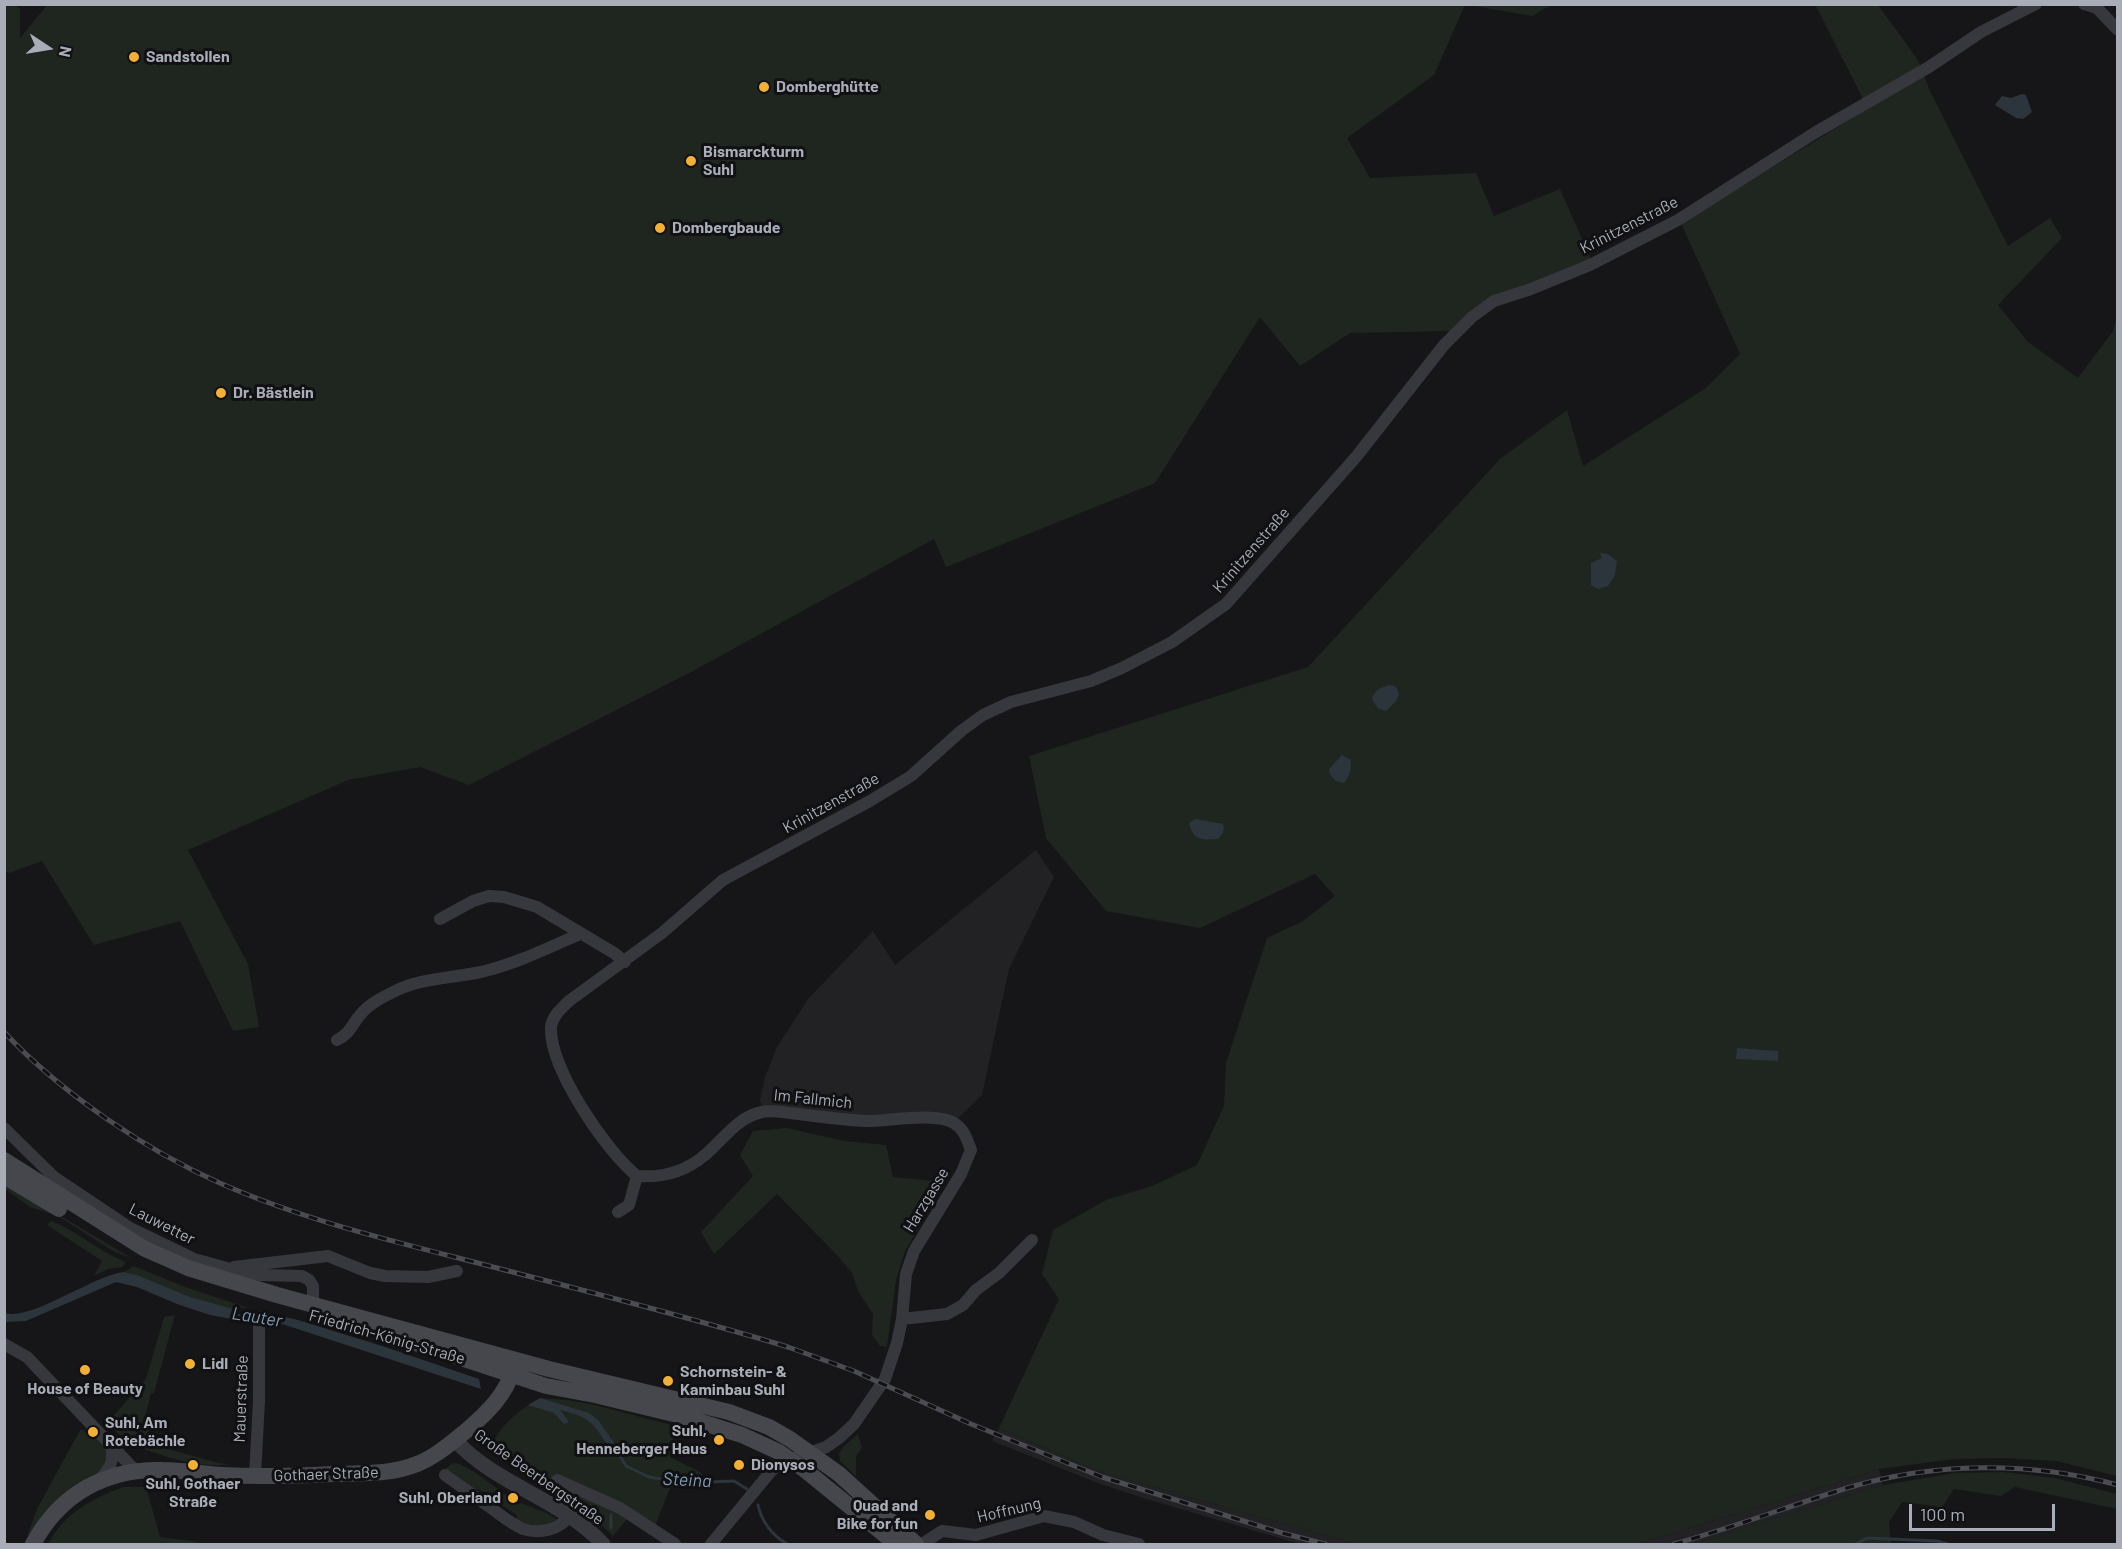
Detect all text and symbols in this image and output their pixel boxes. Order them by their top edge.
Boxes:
north arrow [18,18,78,78]
text: N [56,45,76,59]
place label: Sandstollen [146,47,230,67]
marker: Sandstollen [127,50,141,64]
place label: Domberghütte [776,77,879,97]
marker: Domberghütte [757,80,771,94]
place label: Bismarckturm Suhl [703,142,804,180]
marker: Bismarckturm Suhl [684,154,698,168]
street label: Krinitzenstraße [1577,192,1681,258]
place label: Dombergbaude [672,218,781,238]
marker: Dombergbaude [653,221,667,235]
place label: Dr. Bästlein [233,383,314,403]
marker: Dr. Bästlein [214,386,228,400]
street label: Krinitzenstraße [1209,503,1293,597]
street label: Krinitzenstraße [779,769,883,837]
street label: Im Fallmich [773,1085,853,1113]
street label: Harzgasse [899,1164,953,1236]
street label: Lauwetter [126,1199,198,1249]
water label: Lauter [230,1302,284,1332]
street label: Friedrich-König-Straße [307,1306,467,1368]
place label: Lidl [202,1354,228,1374]
street label: Mauerstraße [230,1355,252,1443]
marker: Lidl [183,1357,197,1371]
place label: Schornstein- & Kaminbau Suhl [680,1362,787,1400]
marker: House of Beauty [78,1363,92,1377]
marker: Schornstein- & Kaminbau Suhl [661,1374,675,1388]
place label: House of Beauty [27,1379,143,1399]
place label: Suhl, Am Rotebächle [105,1413,186,1451]
place label: Suhl, Henneberger Haus [576,1421,707,1459]
marker: Suhl, Am Rotebächle [86,1425,100,1439]
street label: Große Beerbergstraße [470,1425,608,1529]
marker: Suhl, Henneberger Haus [712,1433,726,1447]
place label: Dionysos [751,1455,815,1475]
marker: Suhl, Gothaer Straße [186,1458,200,1472]
marker: Dionysos [732,1458,746,1472]
street label: Gothaer Straße [273,1463,379,1485]
water label: Steina [662,1468,712,1492]
place label: Suhl, Gothaer Straße [146,1474,240,1512]
place label: Suhl, Oberland [399,1488,501,1508]
marker: Suhl, Oberland [506,1491,520,1505]
scale bar [1912,1492,2058,1530]
street label: Hoffnung [975,1493,1043,1527]
place label: Quad and Bike for fun [837,1496,918,1534]
text: 100 m [1920,1503,1965,1525]
marker: Quad and Bike for fun [923,1508,937,1522]

